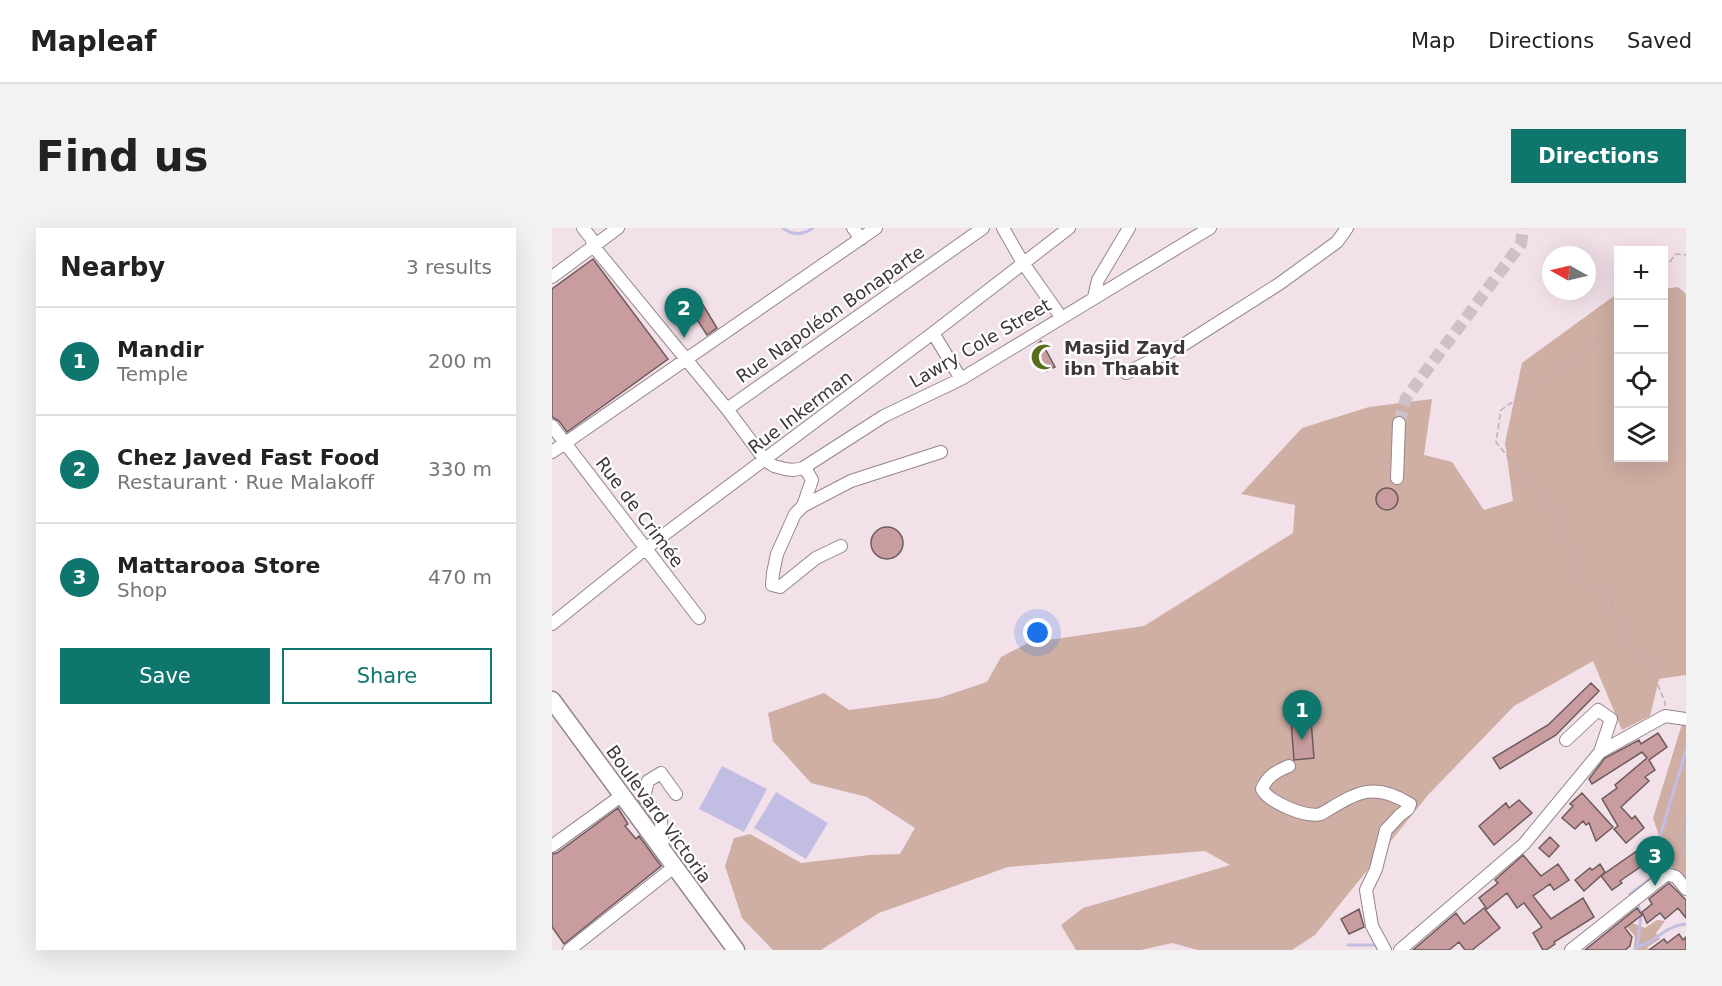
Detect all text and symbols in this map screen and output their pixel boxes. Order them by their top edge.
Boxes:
text: Mapleaf [30,25,156,58]
text: Map [1411,29,1455,53]
text: Directions [1488,29,1594,53]
text: Saved [1627,29,1692,53]
button: Directions [1511,129,1686,183]
text: Find us [36,132,209,181]
street label: Rue Napoléon Bonaparte [732,241,928,387]
north arrow [1542,246,1596,300]
map controls [1614,246,1668,462]
button: + [1614,246,1668,300]
text: Nearby [60,252,165,282]
text: 3 results [406,255,492,279]
pin: 2 [664,288,704,338]
street label: Lawry Cole Street [906,294,1054,392]
button: − [1614,300,1668,354]
text: Mandir [117,337,204,362]
place label: Masjid Zayd ibn Thaabit [1064,337,1186,379]
mosque icon: Masjid Zayd ibn Thaabit [1029,342,1059,372]
text: 1 [73,349,86,373]
text: 200 m [428,349,492,373]
button: locate [1614,354,1668,408]
text: Temple [117,362,188,386]
street label: Rue Inkerman [744,366,856,458]
button: layers [1614,408,1668,462]
text: Chez Javed Fast Food [117,445,380,470]
street label: Rue de Crimée [592,453,688,571]
text: 2 [73,457,86,481]
text: 330 m [428,457,492,481]
text: Restaurant · Rue Malakoff [117,470,374,494]
text: Mattarooa Store [117,553,320,578]
text: 3 [73,565,86,589]
text: 470 m [428,565,492,589]
text: Shop [117,578,167,602]
your location [1023,618,1052,647]
button: Save [60,648,270,704]
button: Share [282,648,492,704]
pin: 1 [1282,690,1322,740]
street label: Boulevard Victoria [602,741,716,887]
pin: 3 [1636,836,1674,886]

